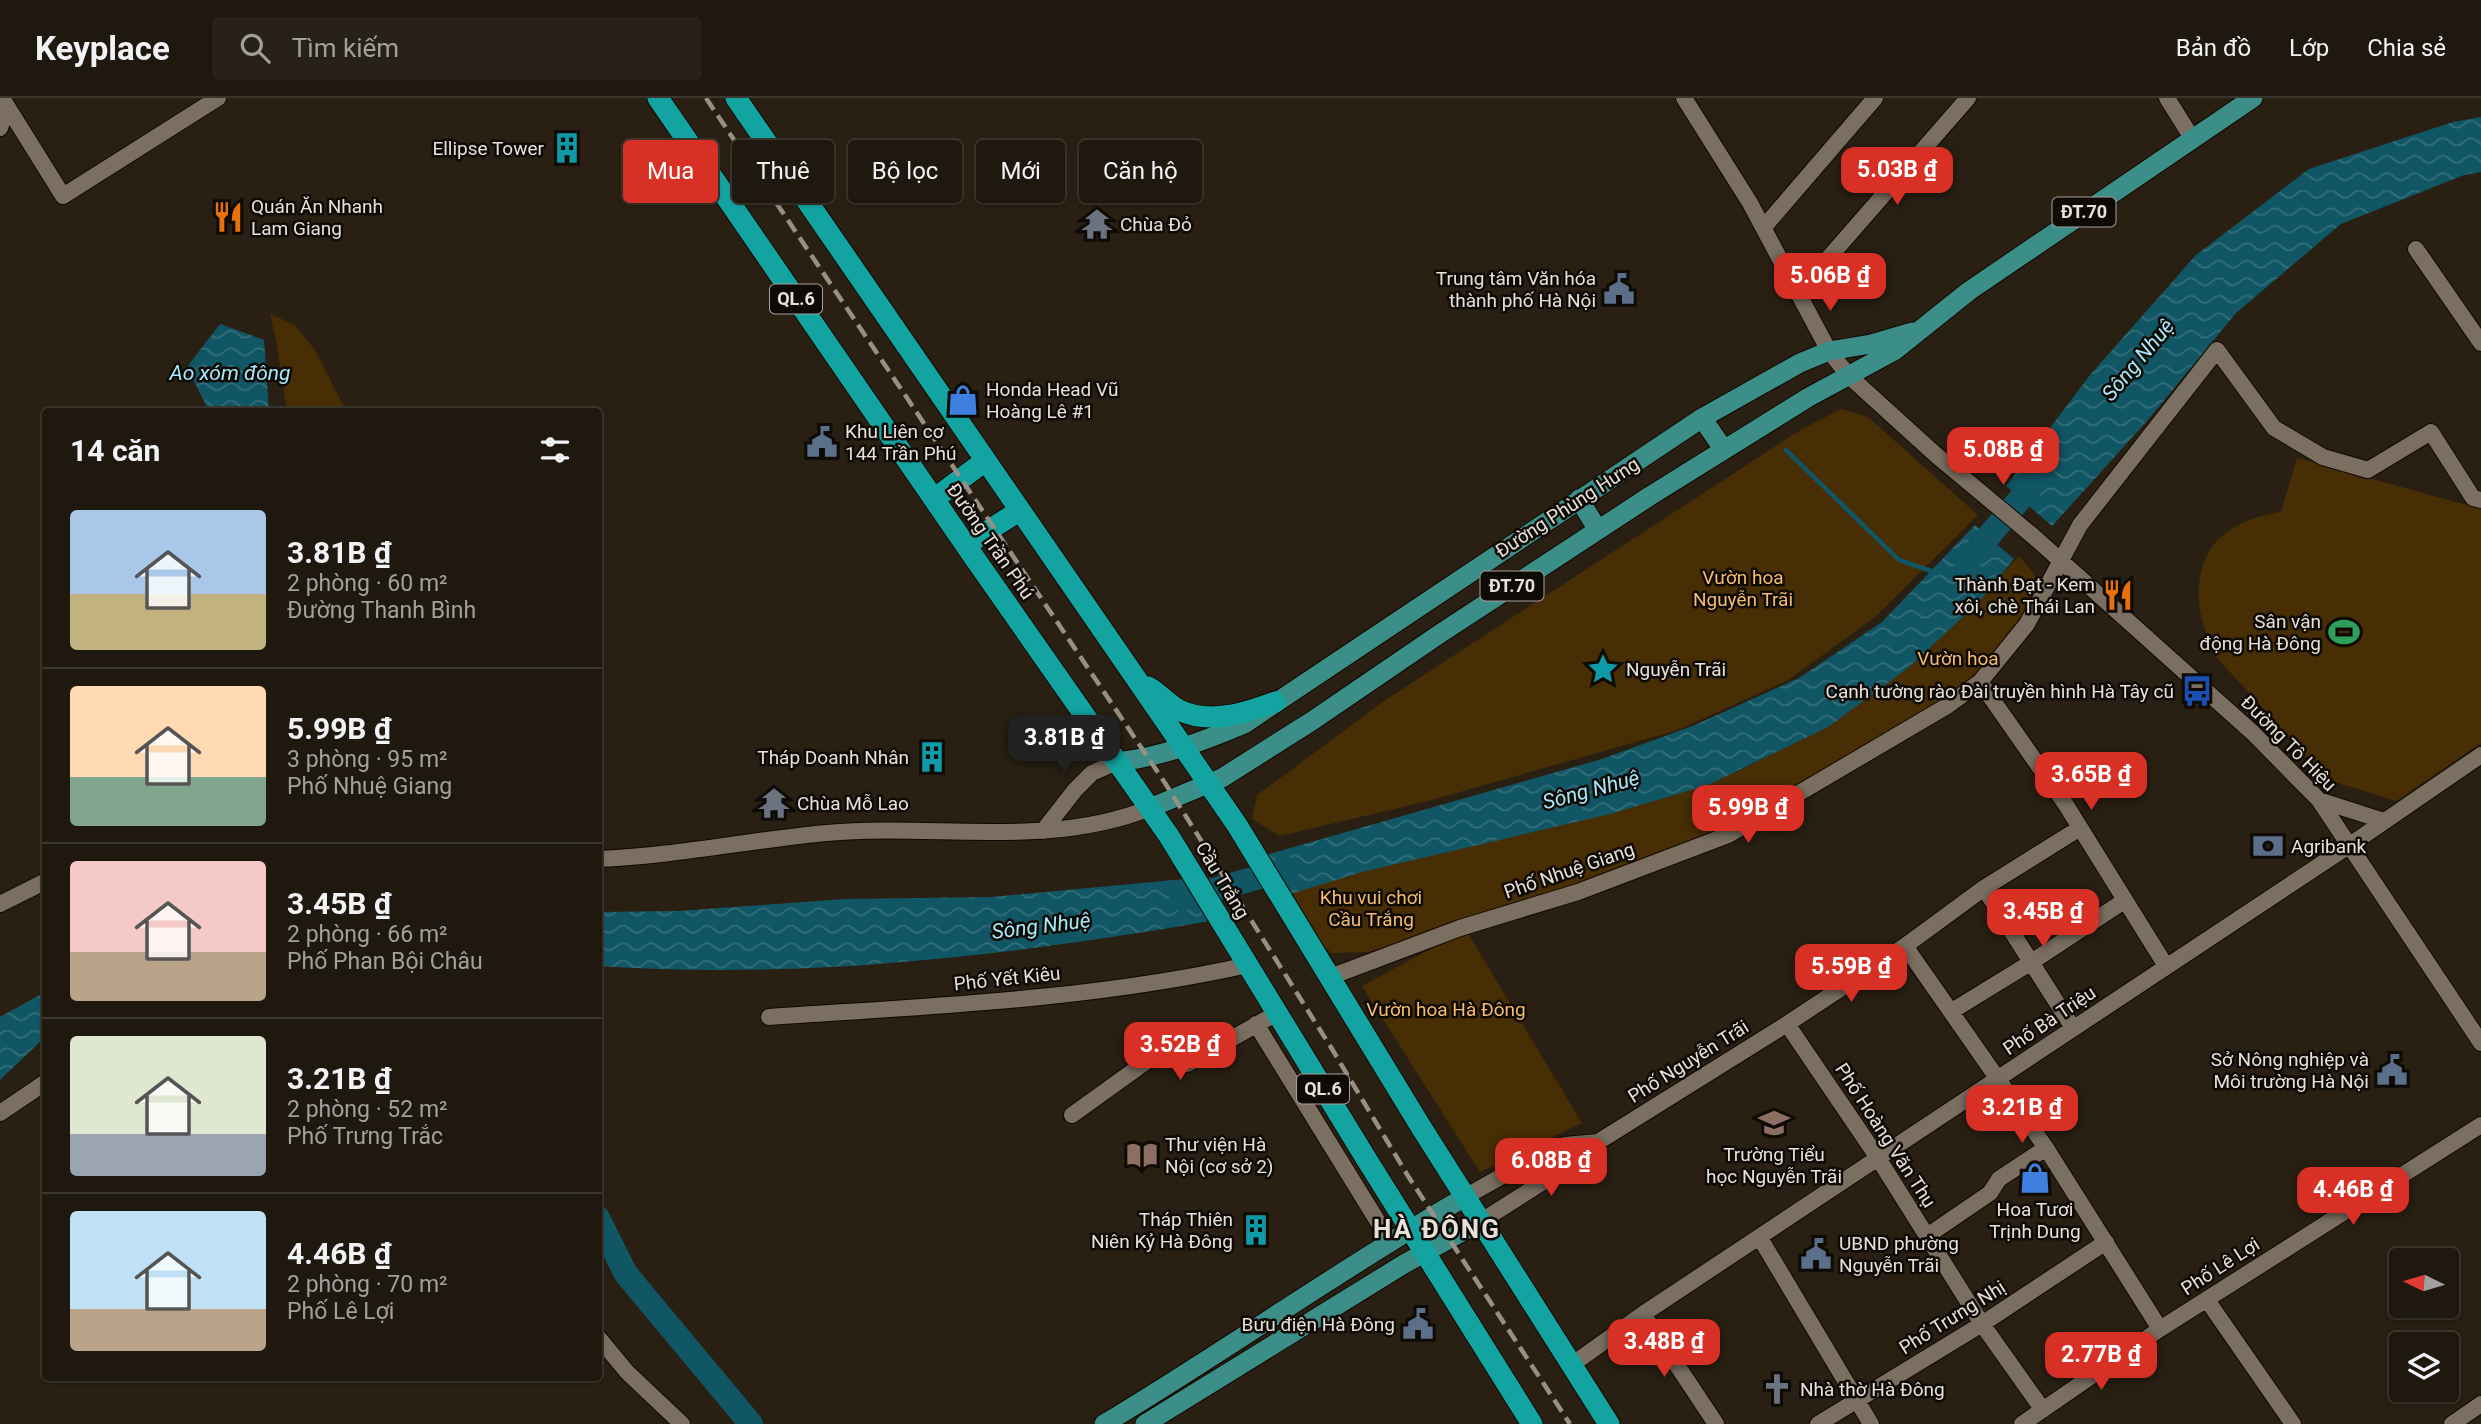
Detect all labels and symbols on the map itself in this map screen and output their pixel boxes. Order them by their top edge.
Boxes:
building icon: Ellipse Tower [550,131,584,165]
place label: Ellipse Tower [432,137,545,160]
pin: 5.03B ₫ [1832,148,1962,207]
place label: Quán Ăn Nhanh Lam Giang [251,195,383,240]
road number: ĐT.70 [2052,198,2116,226]
restaurant icon: Quán Ăn Nhanh Lam Giang [211,200,245,234]
temple icon: Chùa Đỏ [1080,207,1114,241]
place label: Chùa Đỏ [1120,213,1192,236]
pin: 5.06B ₫ [1765,254,1895,313]
place label: Trung tâm Văn hóa thành phố Hà Nội [1436,267,1596,312]
public building icon: Trung tâm Văn hóa thành phố Hà Nội [1602,272,1636,306]
road number: QL.6 [770,284,822,314]
water label: Sông Nhuệ [2097,314,2179,406]
water label: Ao xóm đông [169,361,290,385]
place label: Honda Head Vũ Hoàng Lê #1 [986,378,1118,423]
shop icon: Honda Head Vũ Hoàng Lê #1 [946,383,980,417]
place label: Khu Liên cơ 144 Trần Phú [845,420,957,465]
public building icon: Khu Liên cơ 144 Trần Phú [805,425,839,459]
pin: 5.08B ₫ [1938,428,2068,487]
street label: Đường Phùng Hưng [1491,452,1643,562]
street label: Đường Trần Phú [942,479,1039,604]
park label: Vườn hoa Nguyễn Trãi [1693,566,1793,611]
road number: ĐT.70 [1480,572,1544,600]
place label: Thành Đạt - Kem xôi, chè Thái Lan [1954,573,2095,618]
restaurant icon: Thành Đạt - Kem xôi, chè Thái Lan [2101,578,2135,612]
place label: Sân vận động Hà Đông [2200,610,2321,655]
sports icon: Sân vận động Hà Đông [2327,615,2361,649]
park label: Vườn hoa [1917,647,1999,670]
place icon: Nguyễn Trãi [1586,652,1620,686]
place label: Nguyễn Trãi [1626,658,1726,681]
bus stop icon: Cạnh tường rào Đài truyền hình Hà Tây cũ [2180,674,2214,708]
place label: Cạnh tường rào Đài truyền hình Hà Tây cũ [1826,680,2174,703]
street label: Đường Tô Hiệu [2236,691,2341,796]
pin: 3.81B ₫ [999,716,1129,775]
building icon: Tháp Doanh Nhân [915,740,949,774]
place label: Tháp Doanh Nhân [757,746,909,769]
pin: 3.65B ₫ [2026,752,2156,812]
water label: Sông Nhuệ [1540,766,1642,814]
temple icon: Chùa Mỗ Lao [757,786,791,820]
pin: 5.99B ₫ [1683,786,1813,845]
place label: Chùa Mỗ Lao [797,792,909,815]
bank icon: Agribank [2251,829,2285,863]
place label: Agribank [2291,835,2367,858]
street label: Phố Nhuệ Giang [1501,837,1637,904]
street label: Cầu Trắng [1191,838,1255,923]
park label: Khu vui chơi Cầu Trắng [1320,886,1422,931]
pin: 3.45B ₫ [1978,890,2108,949]
water label: Sông Nhuệ [990,908,1092,944]
pin: 5.59B ₫ [1786,944,1916,1004]
street label: Phố Yết Kiêu [953,961,1061,996]
street label: Phố Bà Triệu [1999,981,2100,1060]
park label: Vườn hoa Hà Đông [1366,998,1526,1021]
street label: Phố Nguyễn Trãi [1624,1015,1753,1108]
pin: 3.52B ₫ [1115,1023,1245,1082]
place label: Sở Nông nghiệp và Môi trường Hà Nội [2211,1048,2369,1093]
public building icon: Sở Nông nghiệp và Môi trường Hà Nội [2375,1053,2409,1087]
street label: Phố Hoàng Văn Thụ [1830,1059,1941,1212]
road number: QL.6 [1297,1074,1349,1104]
pin: 3.21B ₫ [1957,1086,2087,1145]
school or university icon: Trường Tiểu học Nguyễn Trãi [1757,1106,1791,1140]
place label: Thư viện Hà Nội (cơ sở 2) [1165,1133,1273,1178]
library icon: Thư viện Hà Nội (cơ sở 2) [1125,1138,1159,1172]
pin: 6.08B ₫ [1486,1138,1616,1198]
place label: Trường Tiểu học Nguyễn Trãi [1706,1143,1842,1188]
shop icon: Hoa Tươi Trịnh Dung [2018,1161,2052,1195]
pin: 4.46B ₫ [2288,1168,2418,1227]
place label: Hoa Tươi Trịnh Dung [1989,1198,2081,1243]
place label: Tháp Thiên Niên Kỷ Hà Đông [1091,1208,1233,1253]
building icon: Tháp Thiên Niên Kỷ Hà Đông [1239,1213,1273,1247]
district label: HÀ ĐÔNG [1373,1214,1501,1244]
place label: UBND phường Nguyễn Trãi [1839,1232,1959,1277]
street label: Phố Lê Lợi [2177,1233,2264,1300]
public building icon: UBND phường Nguyễn Trãi [1799,1237,1833,1271]
north arrow [2389,1248,2459,1318]
street label: Phố Trưng Nhị [1895,1276,2010,1359]
public building icon: Bưu điện Hà Đông [1401,1307,1435,1341]
place label: Bưu điện Hà Đông [1242,1313,1395,1336]
pin: 3.48B ₫ [1599,1320,1729,1379]
pin: 2.77B ₫ [2036,1332,2166,1392]
church icon: Nhà thờ Hà Đông [1760,1372,1794,1406]
place label: Nhà thờ Hà Đông [1800,1378,1945,1401]

